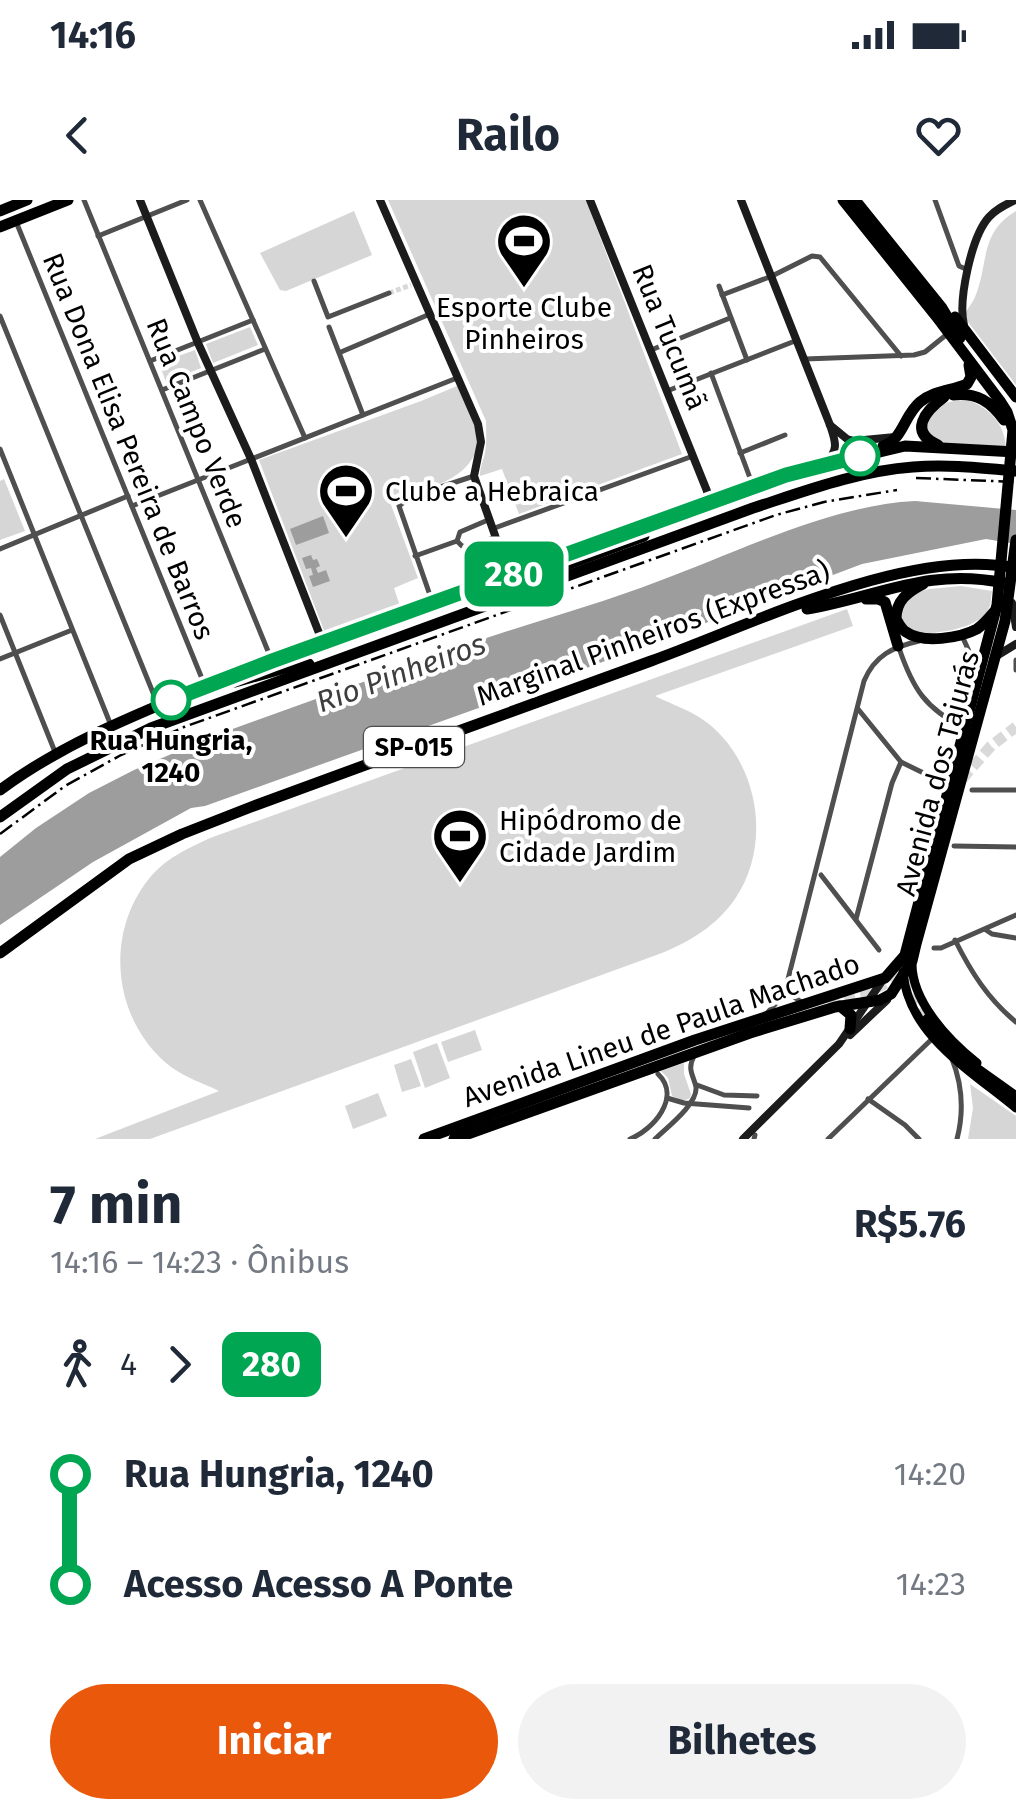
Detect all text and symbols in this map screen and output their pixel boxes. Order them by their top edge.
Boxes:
text: 14:16 [50,12,136,58]
icon: back [50,108,105,163]
text: Railo [456,108,560,162]
icon: heart [911,108,966,163]
sports icon: Esporte Clube Pinheiros [494,211,554,290]
street label: Rua Dona Elisa Pereira de Barros [36,248,221,644]
street label: Rua Tucumã [625,260,714,415]
place label: Esporte Clube Pinheiros [436,291,612,356]
street label: Rua Campo Verde [139,314,254,533]
unlabelled marker [841,437,879,475]
sports icon: Clube a Hebraica [316,461,376,540]
place label: Clube a Hebraica [385,475,599,508]
line badge: 280 [456,542,572,606]
text: 280 [485,553,543,595]
street label: Marginal Pinheiros (Expressa) [472,554,834,713]
water label: Rio Pinheiros [311,626,491,720]
street label: Avenida dos Tajurás [889,647,986,899]
marker: Rua Hungria, 1240 [152,681,190,719]
place label: Rua Hungria, 1240 [90,724,252,789]
road number: SP-015 [364,727,464,767]
place label: Hipódromo de Cidade Jardim [499,804,682,869]
sports icon: Hipódromo de Cidade Jardim [430,806,490,885]
street label: Avenida Lineu de Paula Machado [458,947,864,1114]
text: 7 min [50,1172,183,1238]
text: R$5.76 [854,1201,966,1247]
text: 14:16 – 14:23 · Ônibus [50,1243,349,1281]
icon: walk [50,1337,105,1392]
icon: forward [152,1337,207,1392]
text: 280 [242,1343,301,1385]
text: 4 [120,1345,137,1383]
text: Rua Hungria, 1240 [124,1451,434,1497]
text: 14:20 [894,1455,966,1493]
text: Acesso Acesso A Ponte [124,1561,513,1607]
text: 14:23 [896,1565,966,1603]
button: Iniciar [50,1684,498,1799]
button: Bilhetes [518,1684,966,1799]

